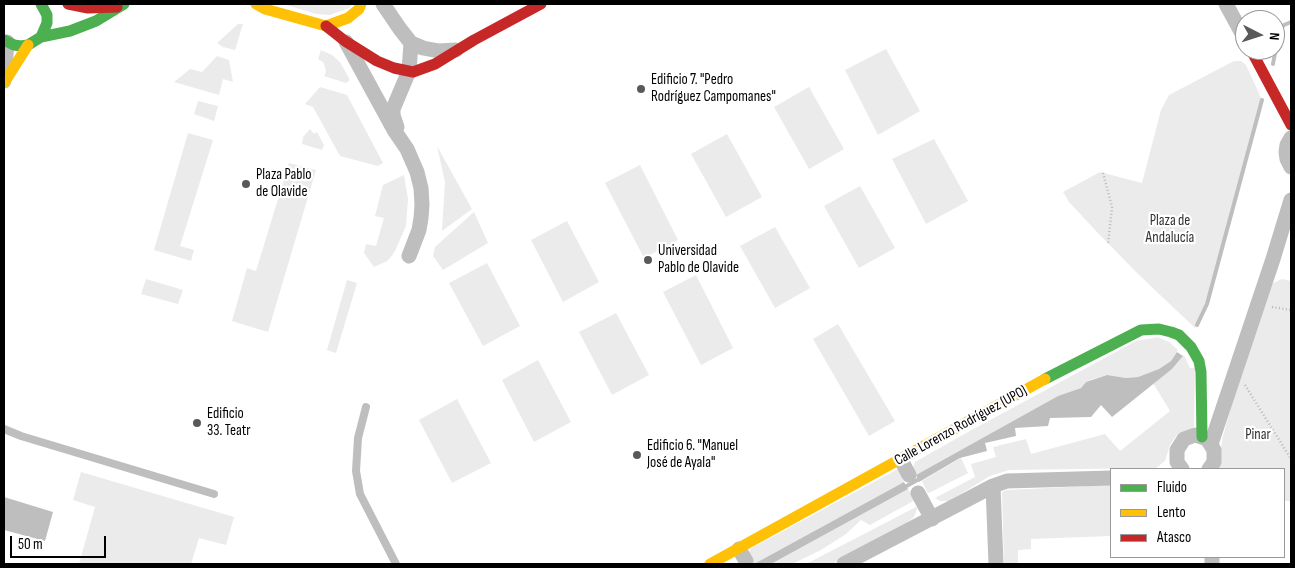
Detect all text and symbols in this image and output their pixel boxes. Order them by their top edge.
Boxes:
north arrow [1235,10,1285,60]
text: N [1266,32,1283,41]
place label: Edificio 7. "Pedro Rodríguez Campomanes" [651,71,776,106]
marker: Edificio 7. "Pedro Rodríguez Campomanes" [635,83,647,95]
place label: Plaza Pablo de Olavide [256,166,312,201]
marker: Plaza Pablo de Olavide [240,178,252,190]
park label: Plaza de Andalucía [1146,212,1194,247]
place label: Universidad Pablo de Olavide [658,242,739,277]
marker: Universidad Pablo de Olavide [642,254,654,266]
street label: Calle Lorenzo Rodríguez (UPO) [892,382,1030,470]
place label: Edificio 33. Teatr [207,405,251,440]
marker: Edificio 33. Teatr [191,417,203,429]
park label: Pinar [1245,426,1271,444]
place label: Edificio 6. "Manuel José de Ayala" [647,437,738,472]
marker: Edificio 6. "Manuel José de Ayala" [631,449,643,461]
legend [1110,468,1285,558]
text: Fluido [1157,478,1187,497]
text: Lento [1157,503,1186,522]
scale bar [12,526,109,558]
text: Atasco [1157,528,1191,547]
text: 50 m [18,535,43,554]

